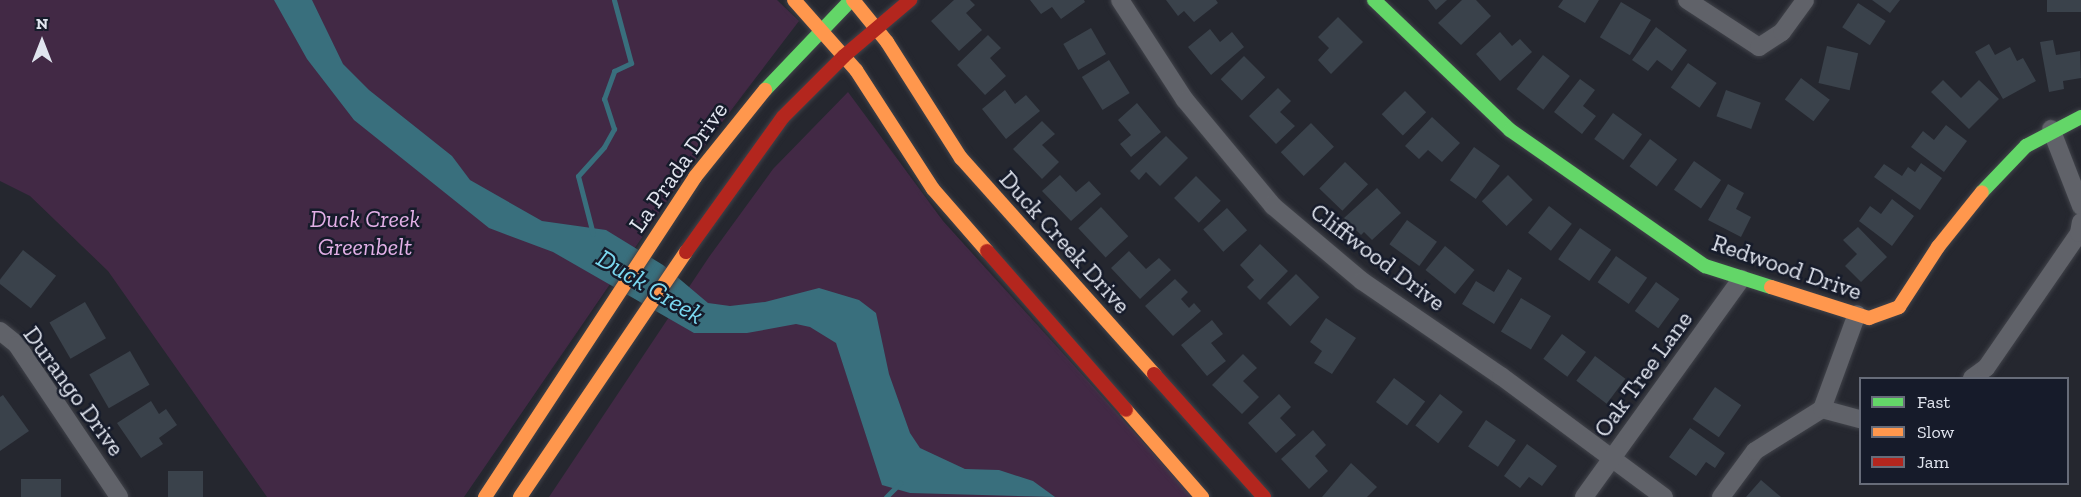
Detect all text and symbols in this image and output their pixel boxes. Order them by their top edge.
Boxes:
north arrow [12,12,72,72]
text: N [36,14,48,33]
street label: La Prada Drive [623,96,733,238]
street label: Duck Creek Drive [993,165,1137,319]
street label: Cliffwood Drive [1305,197,1451,317]
park label: Duck Creek Greenbelt [310,205,420,261]
street label: Redwood Drive [1708,228,1866,306]
water label: Duck Creek [591,243,709,331]
street label: Oak Tree Lane [1587,305,1699,443]
street label: Durango Drive [17,321,131,461]
legend [1859,377,2069,485]
text: Fast [1917,391,1950,413]
text: Slow [1917,421,1954,443]
text: Jam [1917,451,1949,473]

